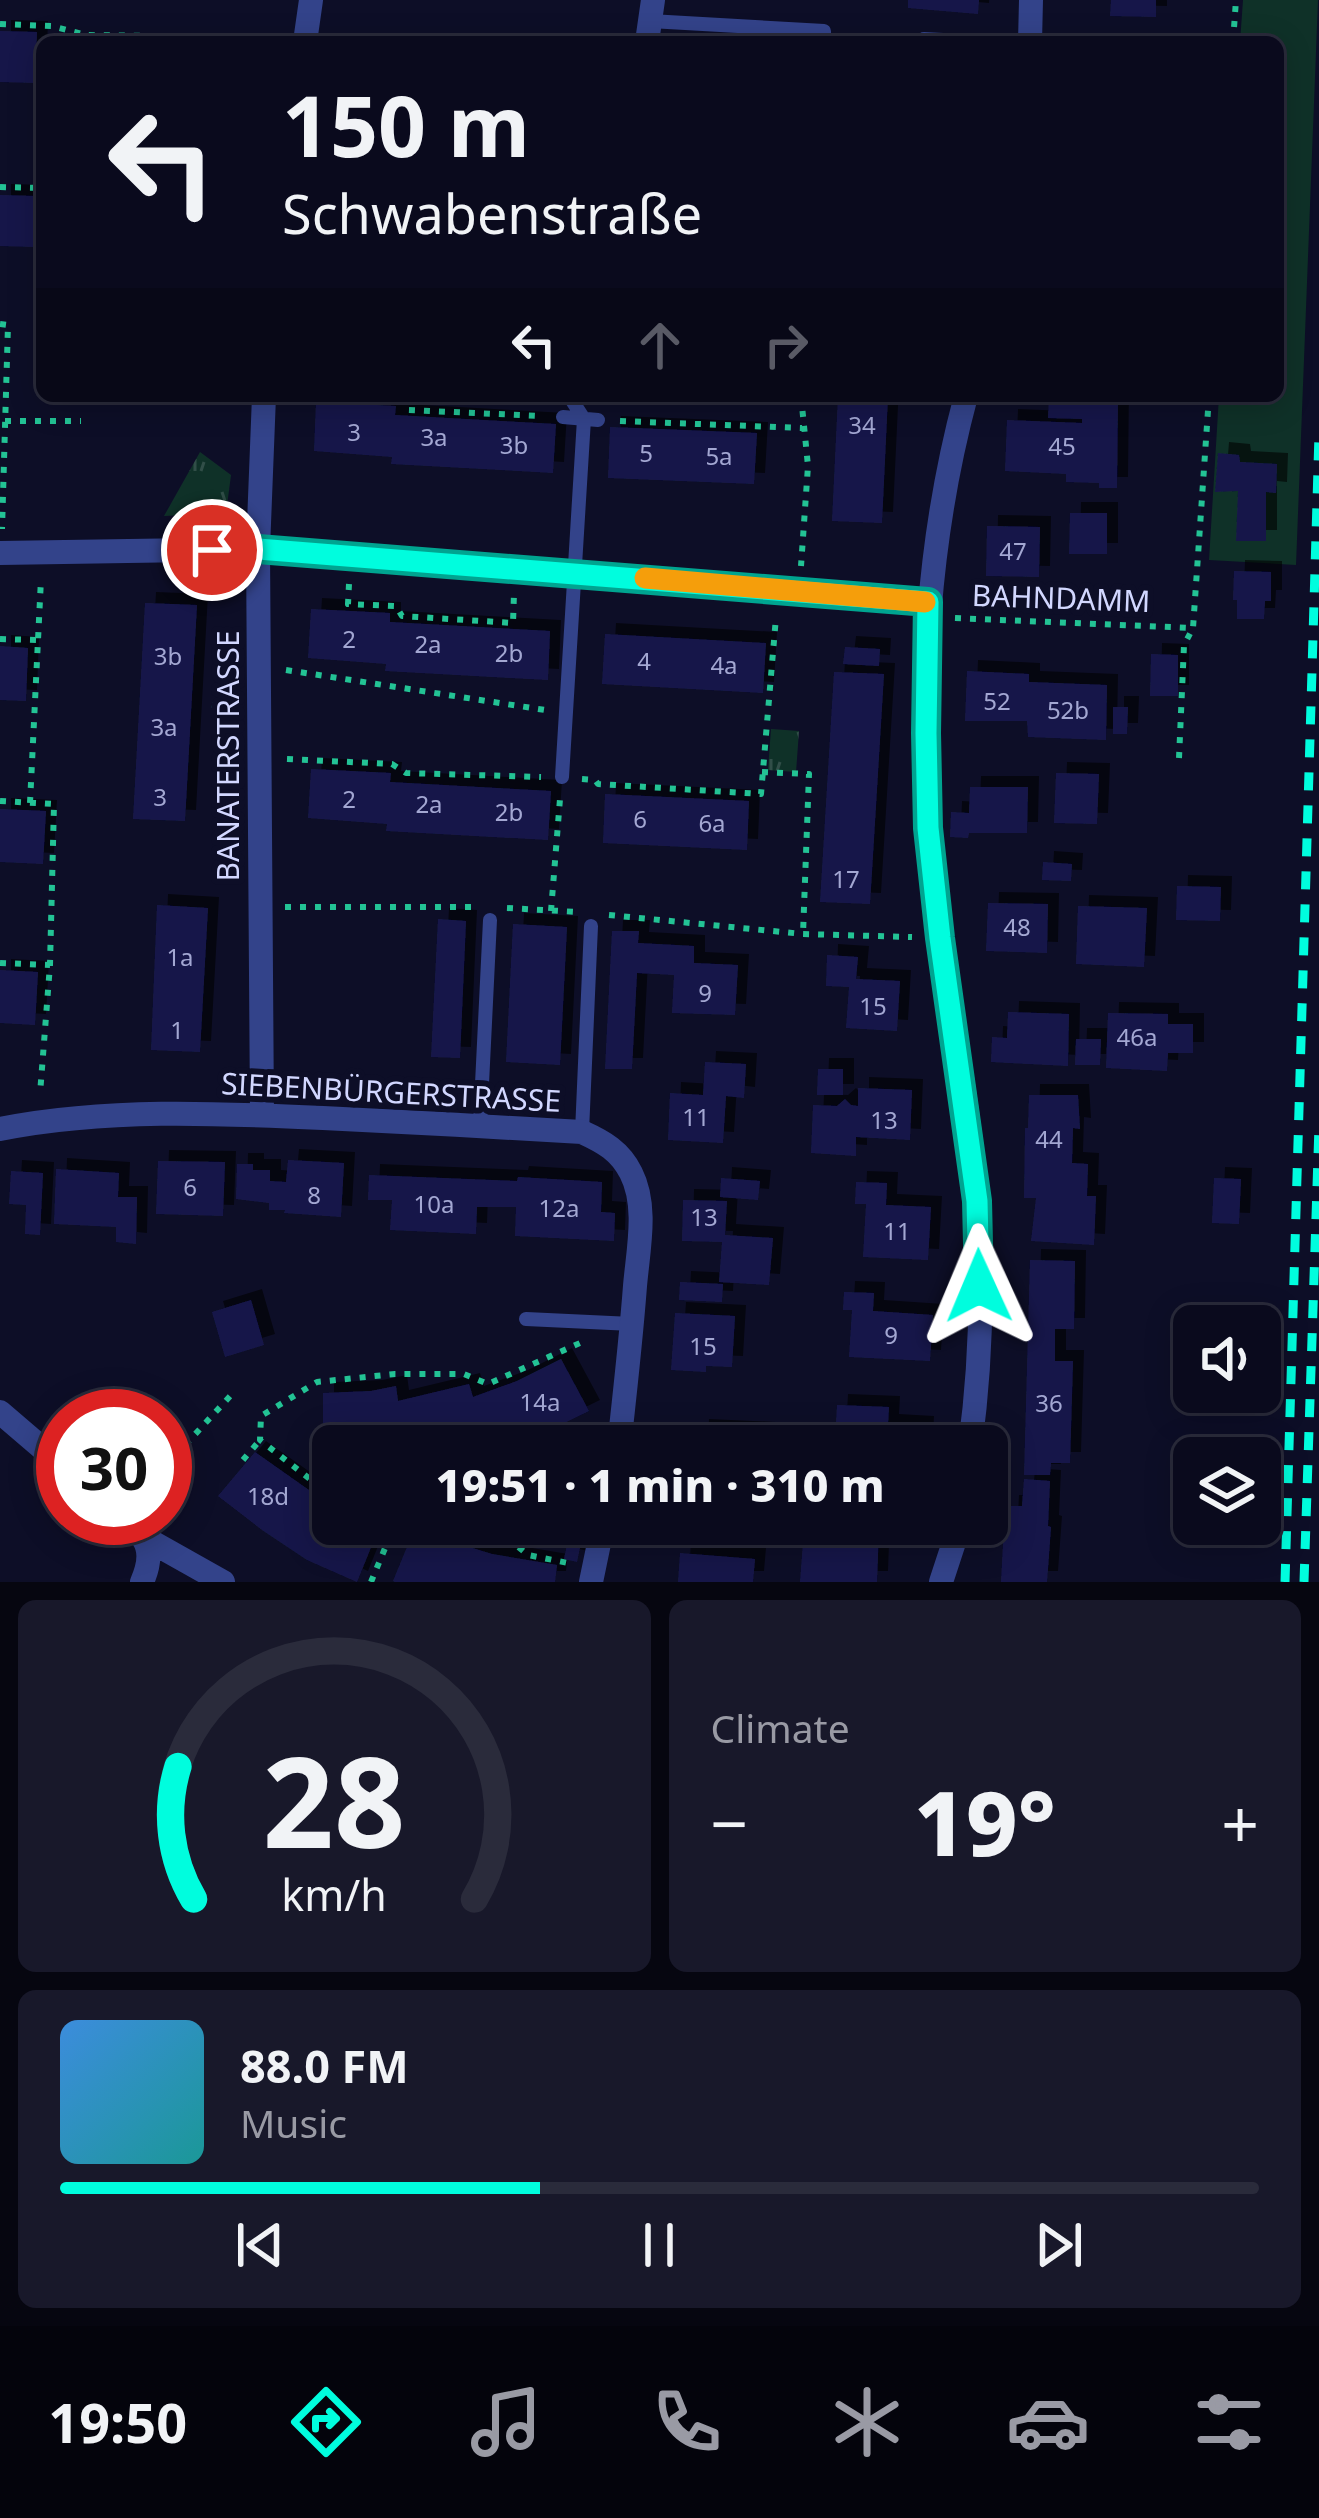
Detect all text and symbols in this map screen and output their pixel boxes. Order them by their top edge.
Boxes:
text: 150 m [282,67,530,182]
icon: left [84,84,240,240]
text: Schwabenstraße [282,176,702,250]
icon: left [501,312,567,378]
icon: ahead [627,312,693,378]
icon: right [753,312,819,378]
house number: 34 [848,408,876,441]
house number: 3 [347,415,361,448]
house number: 3a [420,420,448,453]
house number: 3b [500,428,528,461]
house number: 45 [1048,429,1076,462]
house number: 5 [639,436,653,469]
house number: 5a [705,439,733,472]
pin [161,499,263,601]
icon: arrive [179,517,245,583]
house number: 47 [999,534,1027,567]
street label: BAHNDAMM [971,574,1151,621]
house number: 2 [342,622,356,655]
house number: 2a [414,627,442,660]
street label: BANATERSTRASSE [207,630,248,882]
house number: 2b [495,636,523,669]
house number: 3b [154,639,182,672]
house number: 4 [637,644,651,677]
house number: 4a [710,648,738,681]
house number: 52 [983,684,1011,717]
house number: 52b [1047,693,1089,726]
house number: 3a [150,710,178,743]
house number: 3 [153,780,167,813]
house number: 2 [342,782,356,815]
house number: 2a [415,787,443,820]
house number: 2b [495,795,523,828]
house number: 6 [633,802,647,835]
house number: 6a [698,806,726,839]
house number: 17 [832,862,860,895]
house number: 48 [1003,910,1031,943]
house number: 1a [166,940,194,973]
house number: 9 [698,976,712,1009]
house number: 15 [859,989,887,1022]
house number: 1 [170,1013,184,1046]
house number: 46a [1117,1020,1157,1053]
street label: SIEBENBÜRGERSTRASSE [220,1062,562,1121]
house number: 11 [682,1100,710,1133]
house number: 13 [870,1103,898,1136]
house number: 44 [1035,1122,1063,1155]
house number: 6 [183,1170,197,1203]
house number: 8 [307,1178,321,1211]
house number: 10a [414,1187,454,1220]
house number: 12a [539,1191,579,1224]
house number: 13 [690,1200,718,1233]
house number: 11 [883,1214,911,1247]
position arrow [916,1223,1042,1349]
map controls [1173,1305,1281,1545]
button: sound [1173,1305,1281,1413]
house number: 9 [884,1318,898,1351]
house number: 15 [689,1329,717,1362]
house number: 14a [520,1385,560,1418]
house number: 36 [1035,1386,1063,1419]
speed limit sign: 30 [36,1389,192,1545]
button: layers [1173,1437,1281,1545]
text: 19:51 · 1 min · 310 m [435,1454,885,1515]
house number: 18d [247,1479,289,1512]
text: Climate [711,1701,850,1754]
text: 28 [263,1715,406,1885]
text: 19° [914,1760,1056,1882]
text: − [711,1777,748,1867]
text: + [1221,1777,1259,1867]
text: km/h [282,1865,387,1924]
text: 88.0 FM [240,2035,409,2096]
text: Music [240,2096,347,2149]
icon: previous [227,2212,293,2278]
icon: pause [626,2212,692,2278]
icon: next [1026,2212,1092,2278]
icon: directions [284,2380,368,2464]
icon: music [464,2380,548,2464]
icon: phone [645,2380,729,2464]
icon: climate [825,2380,909,2464]
icon: car [1006,2380,1090,2464]
icon: filters [1187,2380,1271,2464]
text: 19:50 [48,2385,187,2459]

